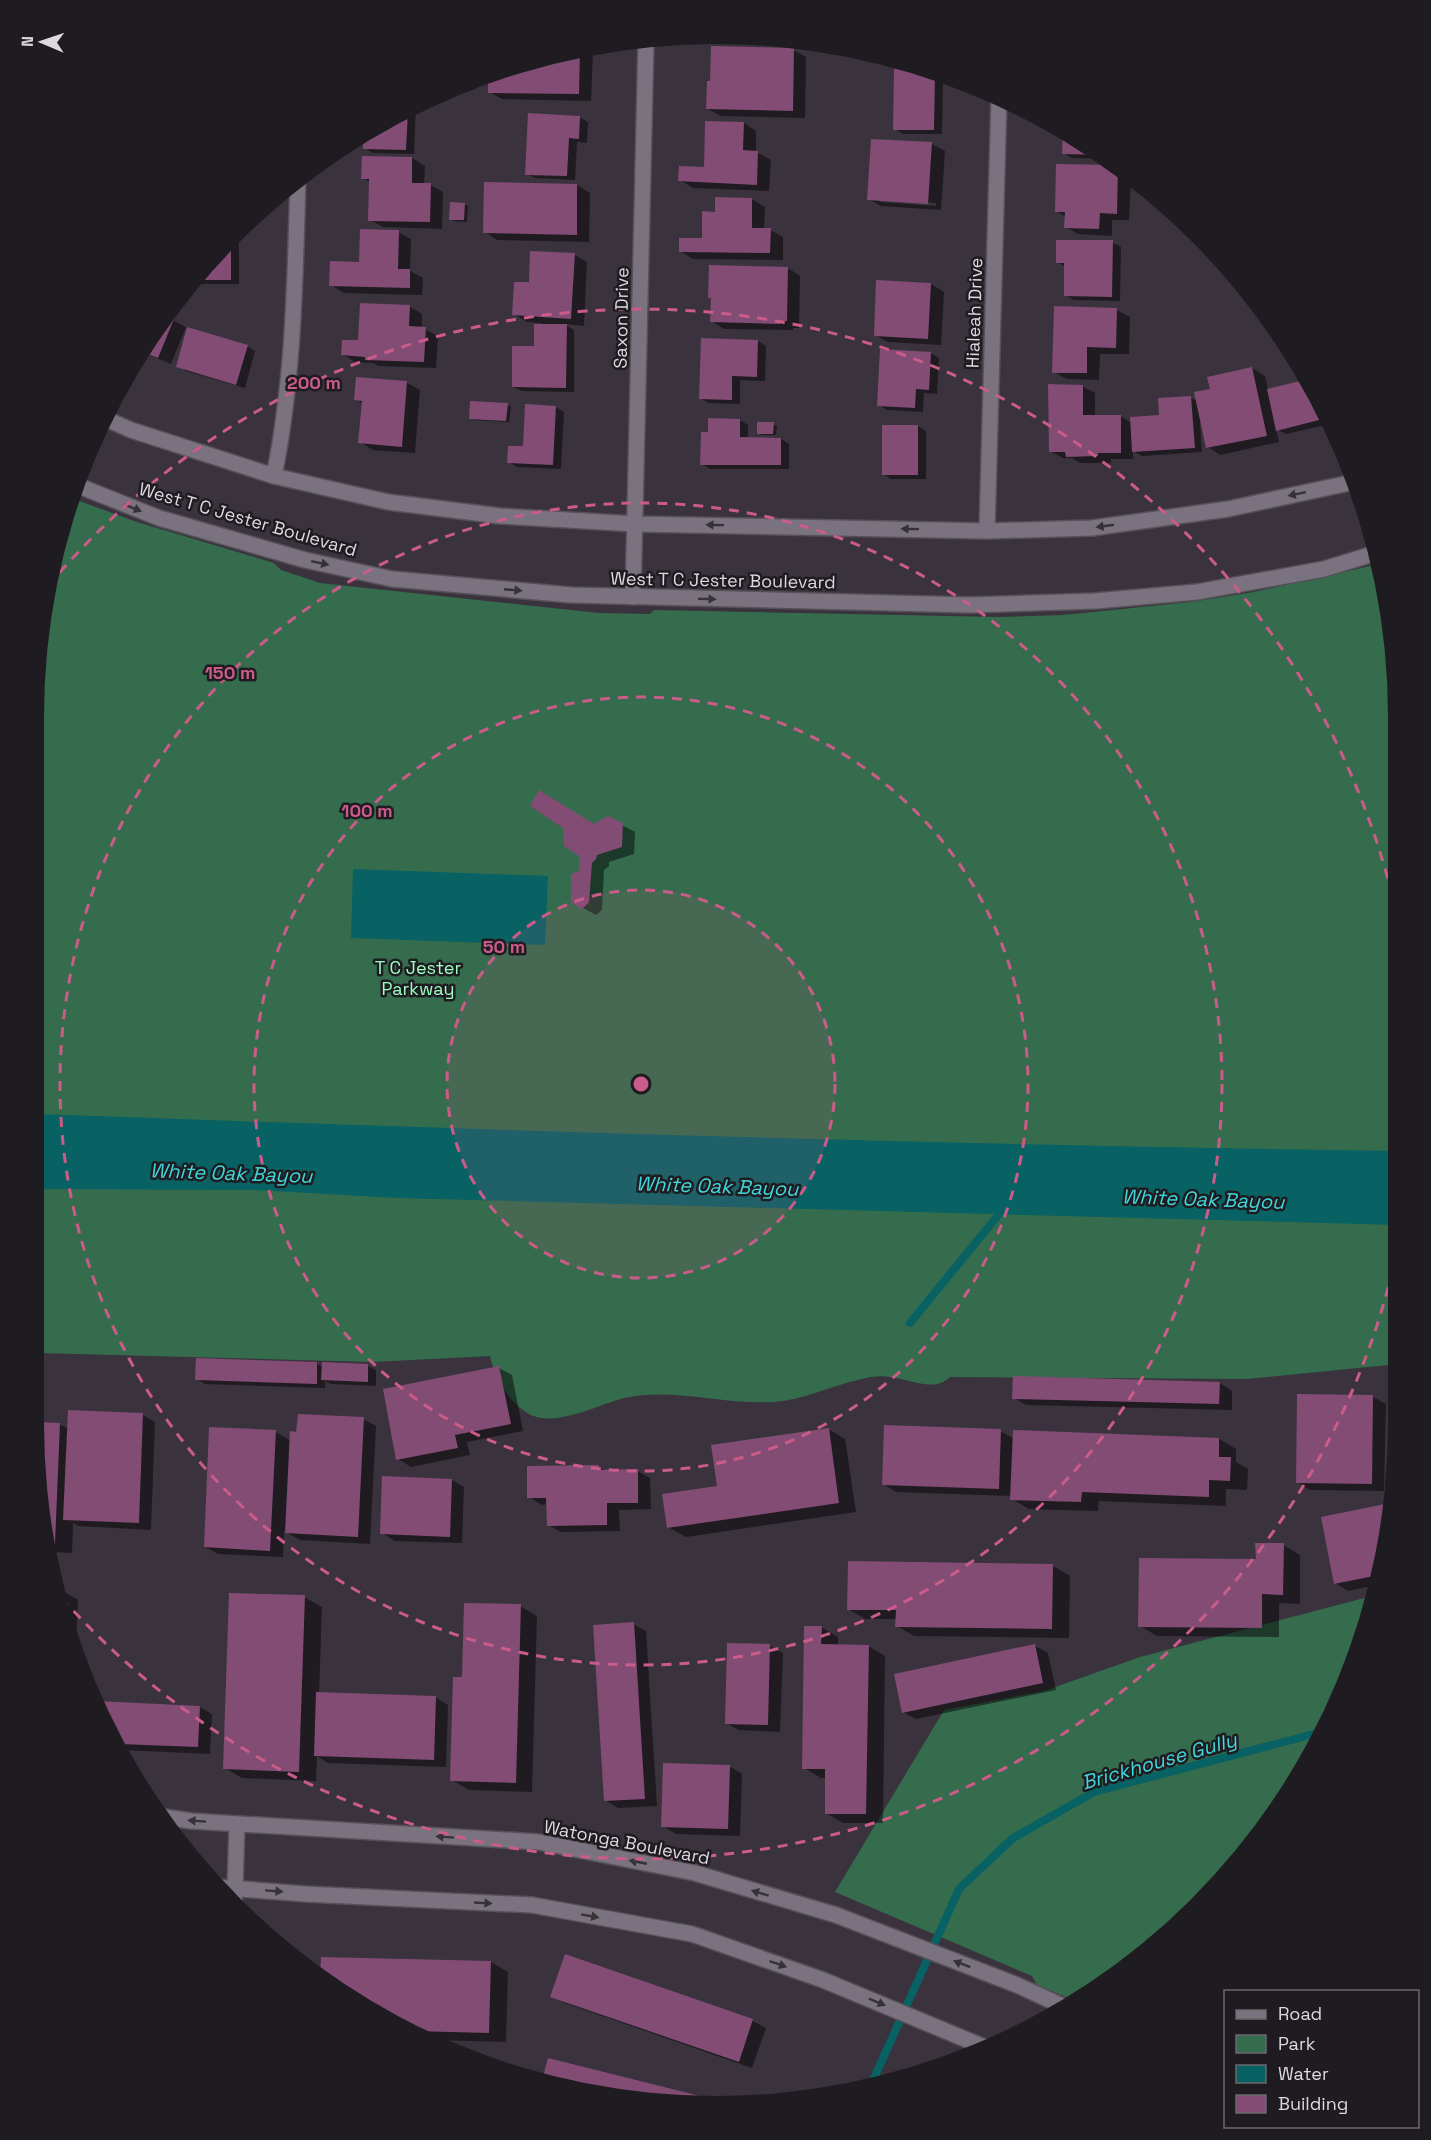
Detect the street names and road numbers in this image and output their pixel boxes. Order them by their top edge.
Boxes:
street label: Hialeah Drive [961,257,987,369]
street label: Saxon Drive [609,267,633,369]
street label: West T C Jester Boulevard [136,477,360,561]
street label: West T C Jester Boulevard [610,567,836,593]
street label: Watonga Boulevard [542,1815,712,1869]

